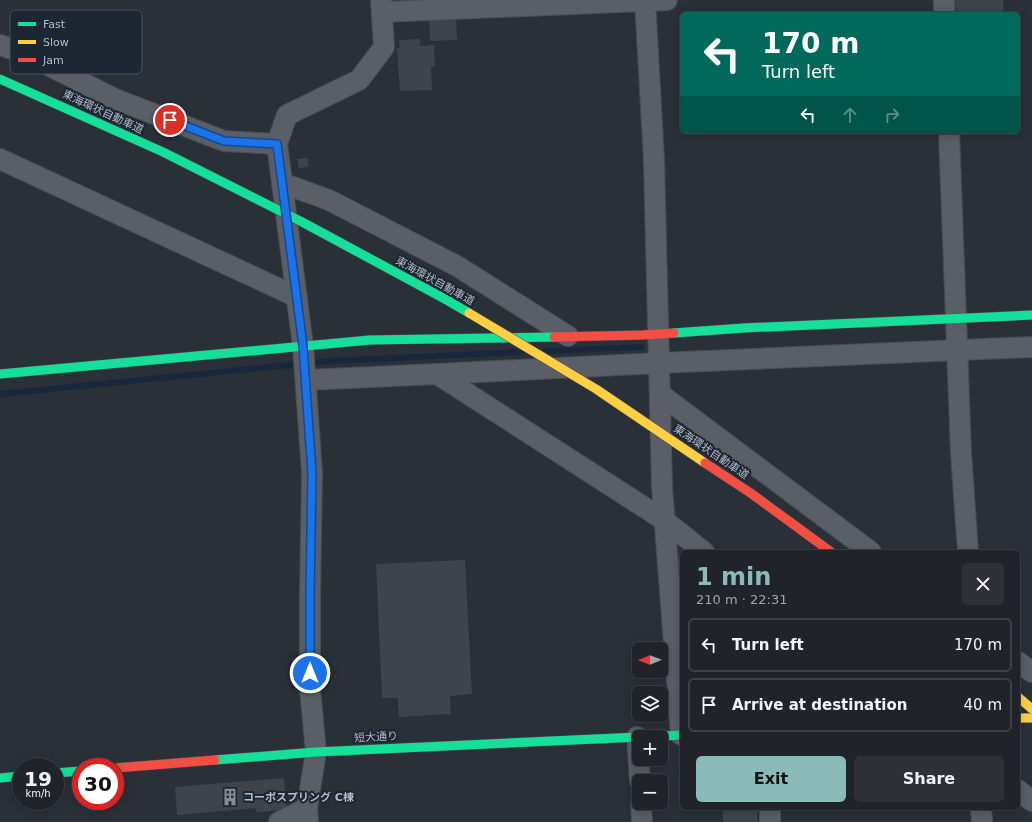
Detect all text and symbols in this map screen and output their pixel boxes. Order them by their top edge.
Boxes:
legend [10,10,142,74]
text: Fast [43,18,66,31]
text: 170 m [762,27,859,60]
icon: left [696,28,748,80]
text: Slow [43,36,69,49]
text: Jam [42,54,64,67]
text: Turn left [762,61,835,82]
street label: 東海環状自動車道 [60,88,146,136]
pin [153,103,187,137]
icon: left [797,104,819,126]
icon: ahead [839,104,861,126]
icon: right [881,104,903,126]
icon: arrive [159,109,181,131]
street label: 東海環状自動車道 [393,254,477,308]
street label: 東海環状自動車道 [671,422,751,482]
text: 1 min [696,563,771,591]
button: close [962,563,1004,605]
text: 210 m · 22:31 [696,592,787,607]
icon: left [698,634,720,656]
text: Turn left [732,636,804,654]
text: 170 m [954,636,1002,654]
north arrow [632,642,668,678]
map controls [632,642,668,810]
position arrow [289,652,331,694]
button: layers [632,686,668,722]
icon: arrive [698,694,720,716]
text: Arrive at destination [732,696,907,714]
text: 40 m [964,696,1002,714]
street label: 短大通り [354,729,398,745]
button: + [632,730,668,766]
button: Exit [696,756,846,802]
button: Share [854,756,1004,802]
speed limit sign: 30 [72,758,124,810]
text: 19 [24,767,52,791]
button: − [632,774,668,810]
building icon: コーポスプリング C棟 [220,787,240,807]
text: km/h [25,788,51,799]
place label: コーポスプリング C棟 [243,791,354,804]

